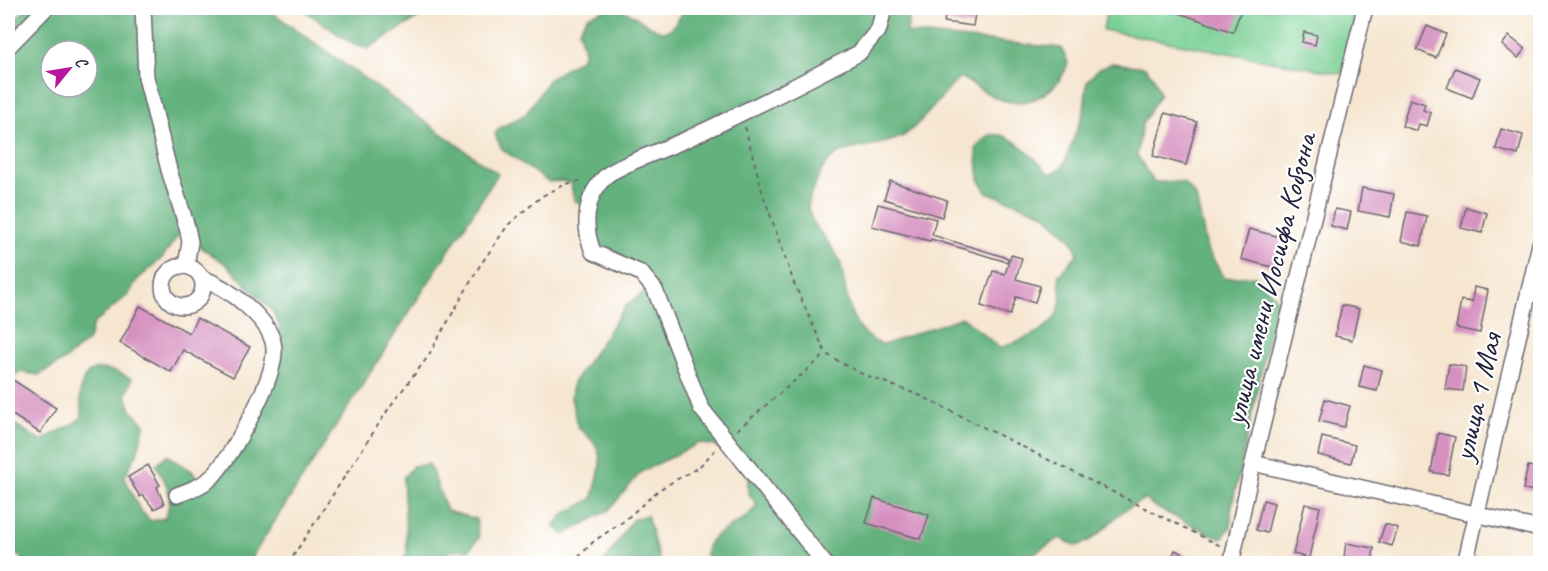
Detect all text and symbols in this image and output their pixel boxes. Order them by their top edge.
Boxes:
north arrow [39,39,99,99]
text: С [70,54,93,72]
street label: улица имени Иосифа Кобзона [1215,127,1325,431]
street label: улица 1 Мая [1443,327,1511,466]

